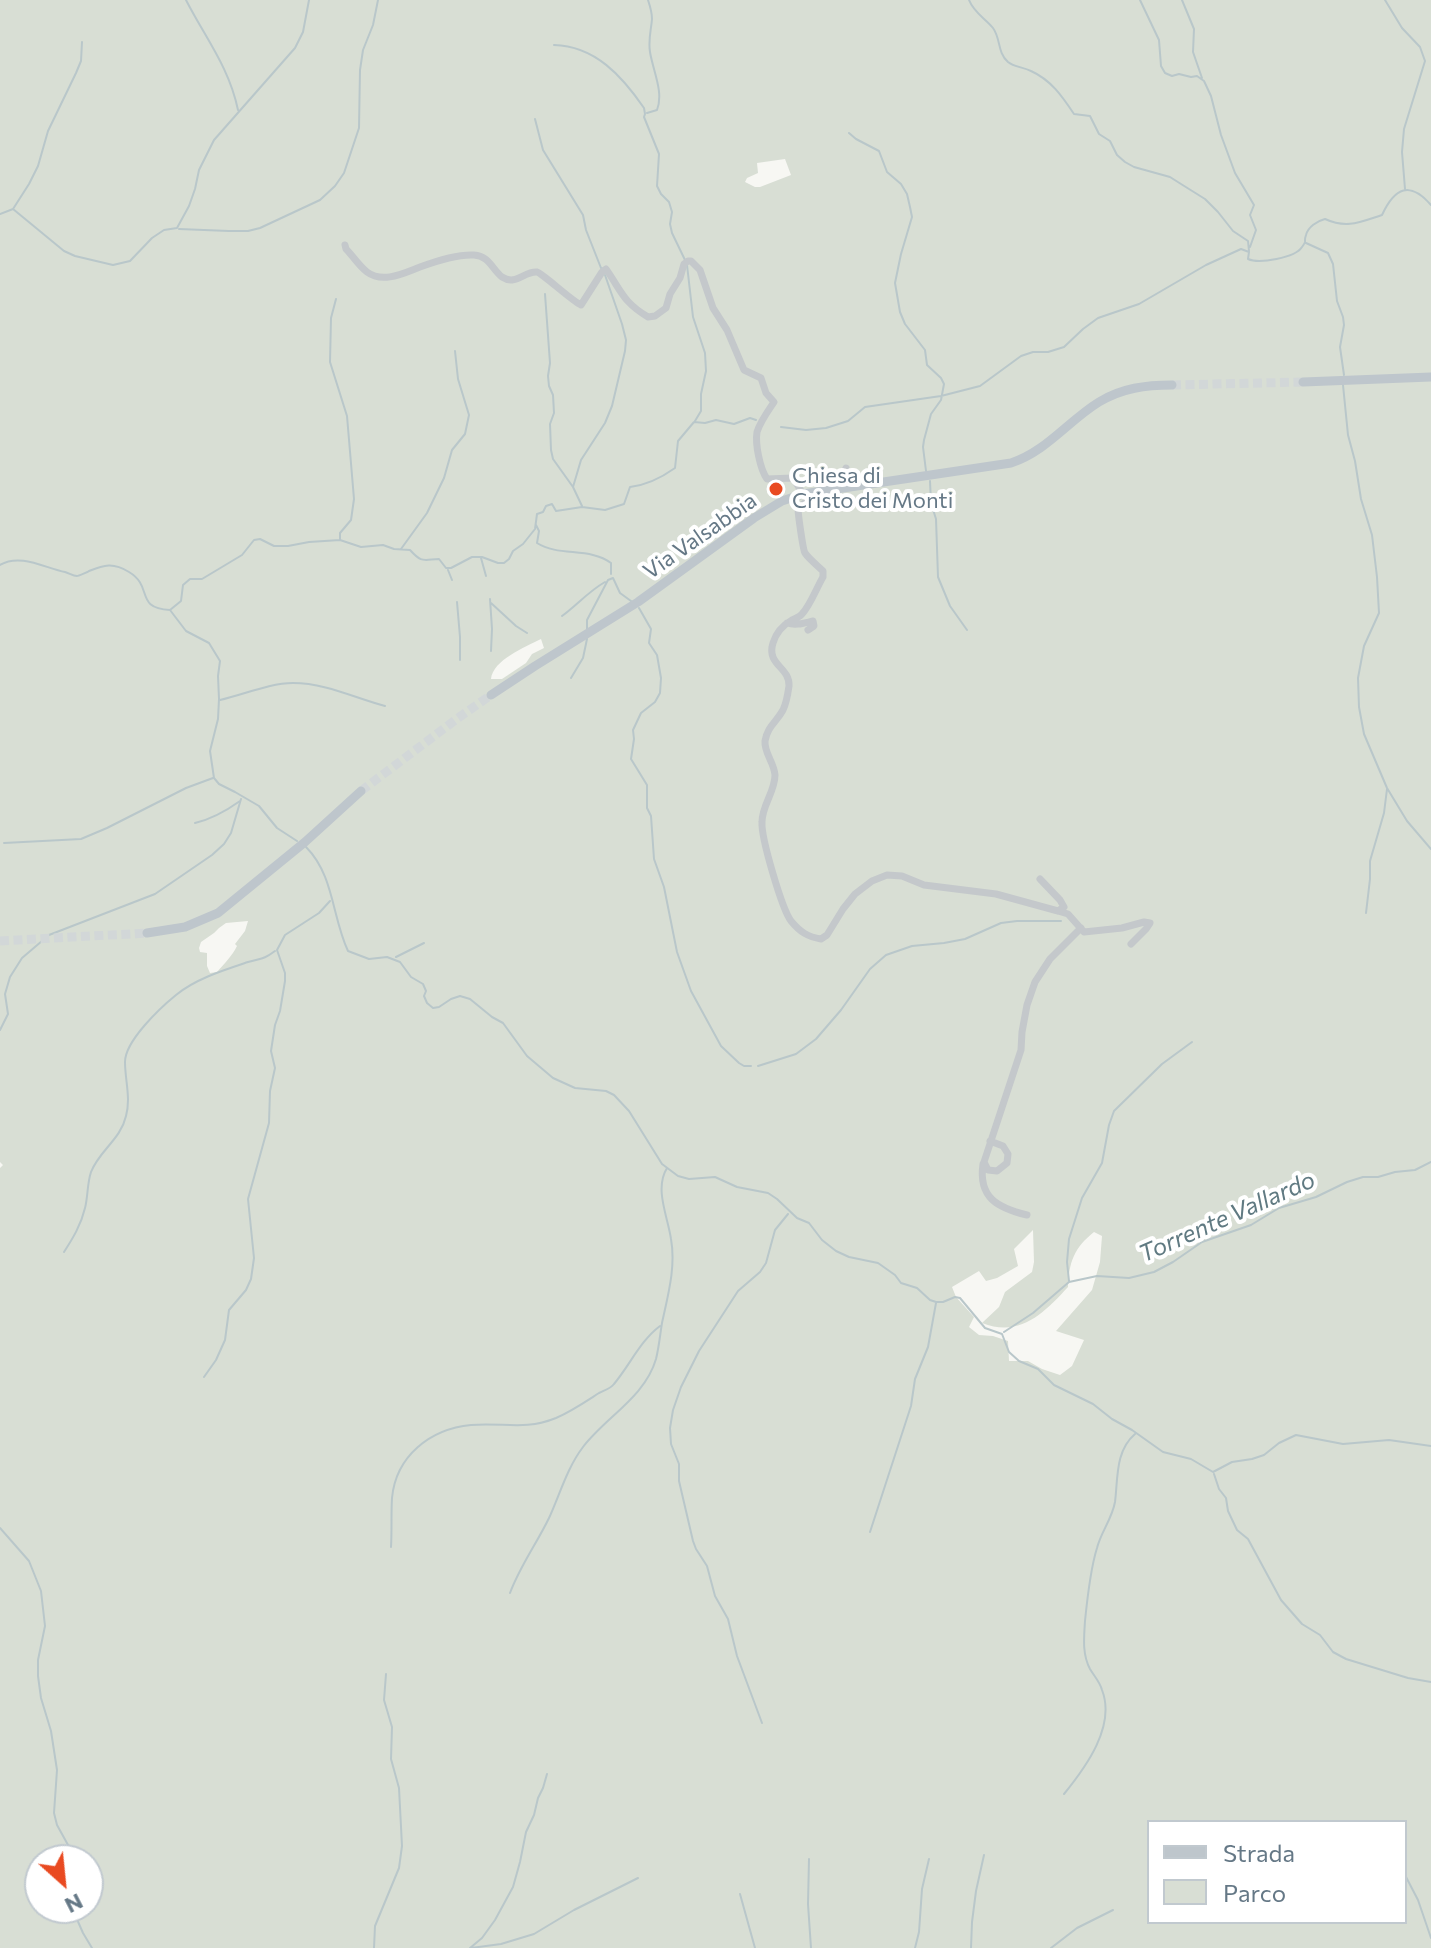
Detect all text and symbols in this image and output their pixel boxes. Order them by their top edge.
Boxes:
place label: Chiesa di Cristo dei Monti [792,463,953,514]
marker: Chiesa di Cristo dei Monti [767,480,785,498]
street label: Via Valsabbia [638,487,762,585]
water label: Torrente Vallardo [1134,1165,1320,1269]
legend [1147,1820,1407,1924]
text: Strada [1223,1838,1295,1867]
north arrow [24,1844,104,1924]
text: Parco [1223,1878,1286,1907]
text: N [61,1888,88,1920]

